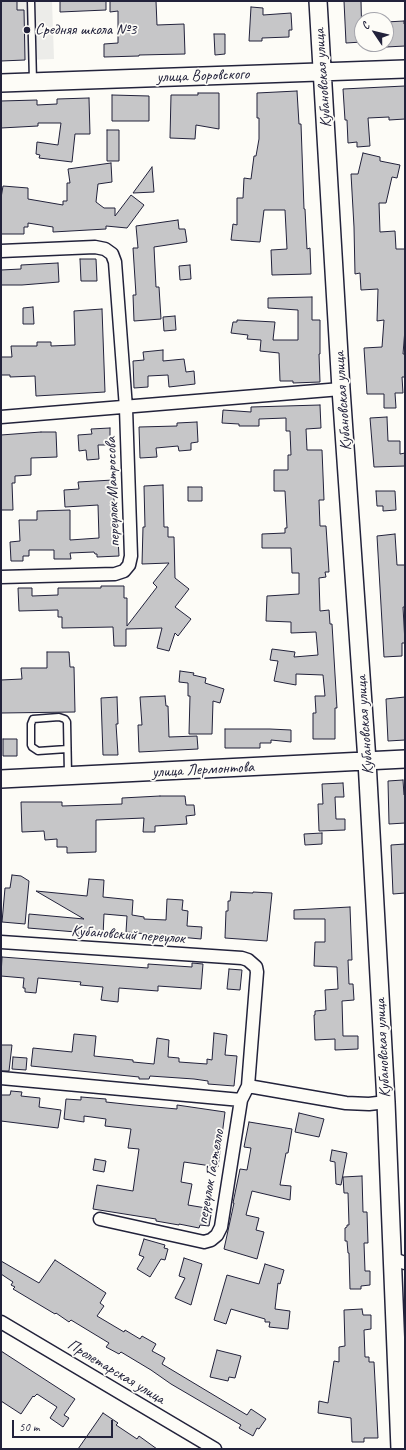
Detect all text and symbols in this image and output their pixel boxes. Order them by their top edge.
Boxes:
north arrow [354,12,394,52]
text: С [358,19,372,32]
place label: Средняя школа №3 [35,20,136,40]
marker: Средняя школа №3 [22,25,32,35]
street label: Кубановская улица [310,28,336,128]
street label: улица Воровского [156,65,250,87]
street label: Кубановская улица [330,351,356,451]
street label: переулок Матросова [101,437,125,547]
street label: Кубановская улица [352,675,378,775]
street label: улица Лермонтова [151,758,255,782]
street label: Кубановский переулок [71,921,185,949]
street label: Кубановская улица [371,998,395,1098]
street label: переулок Гастелло [193,1128,229,1226]
street label: Пролетарская улица [64,1335,168,1409]
scale bar [14,1412,115,1438]
text: 50 m [19,1419,39,1435]

